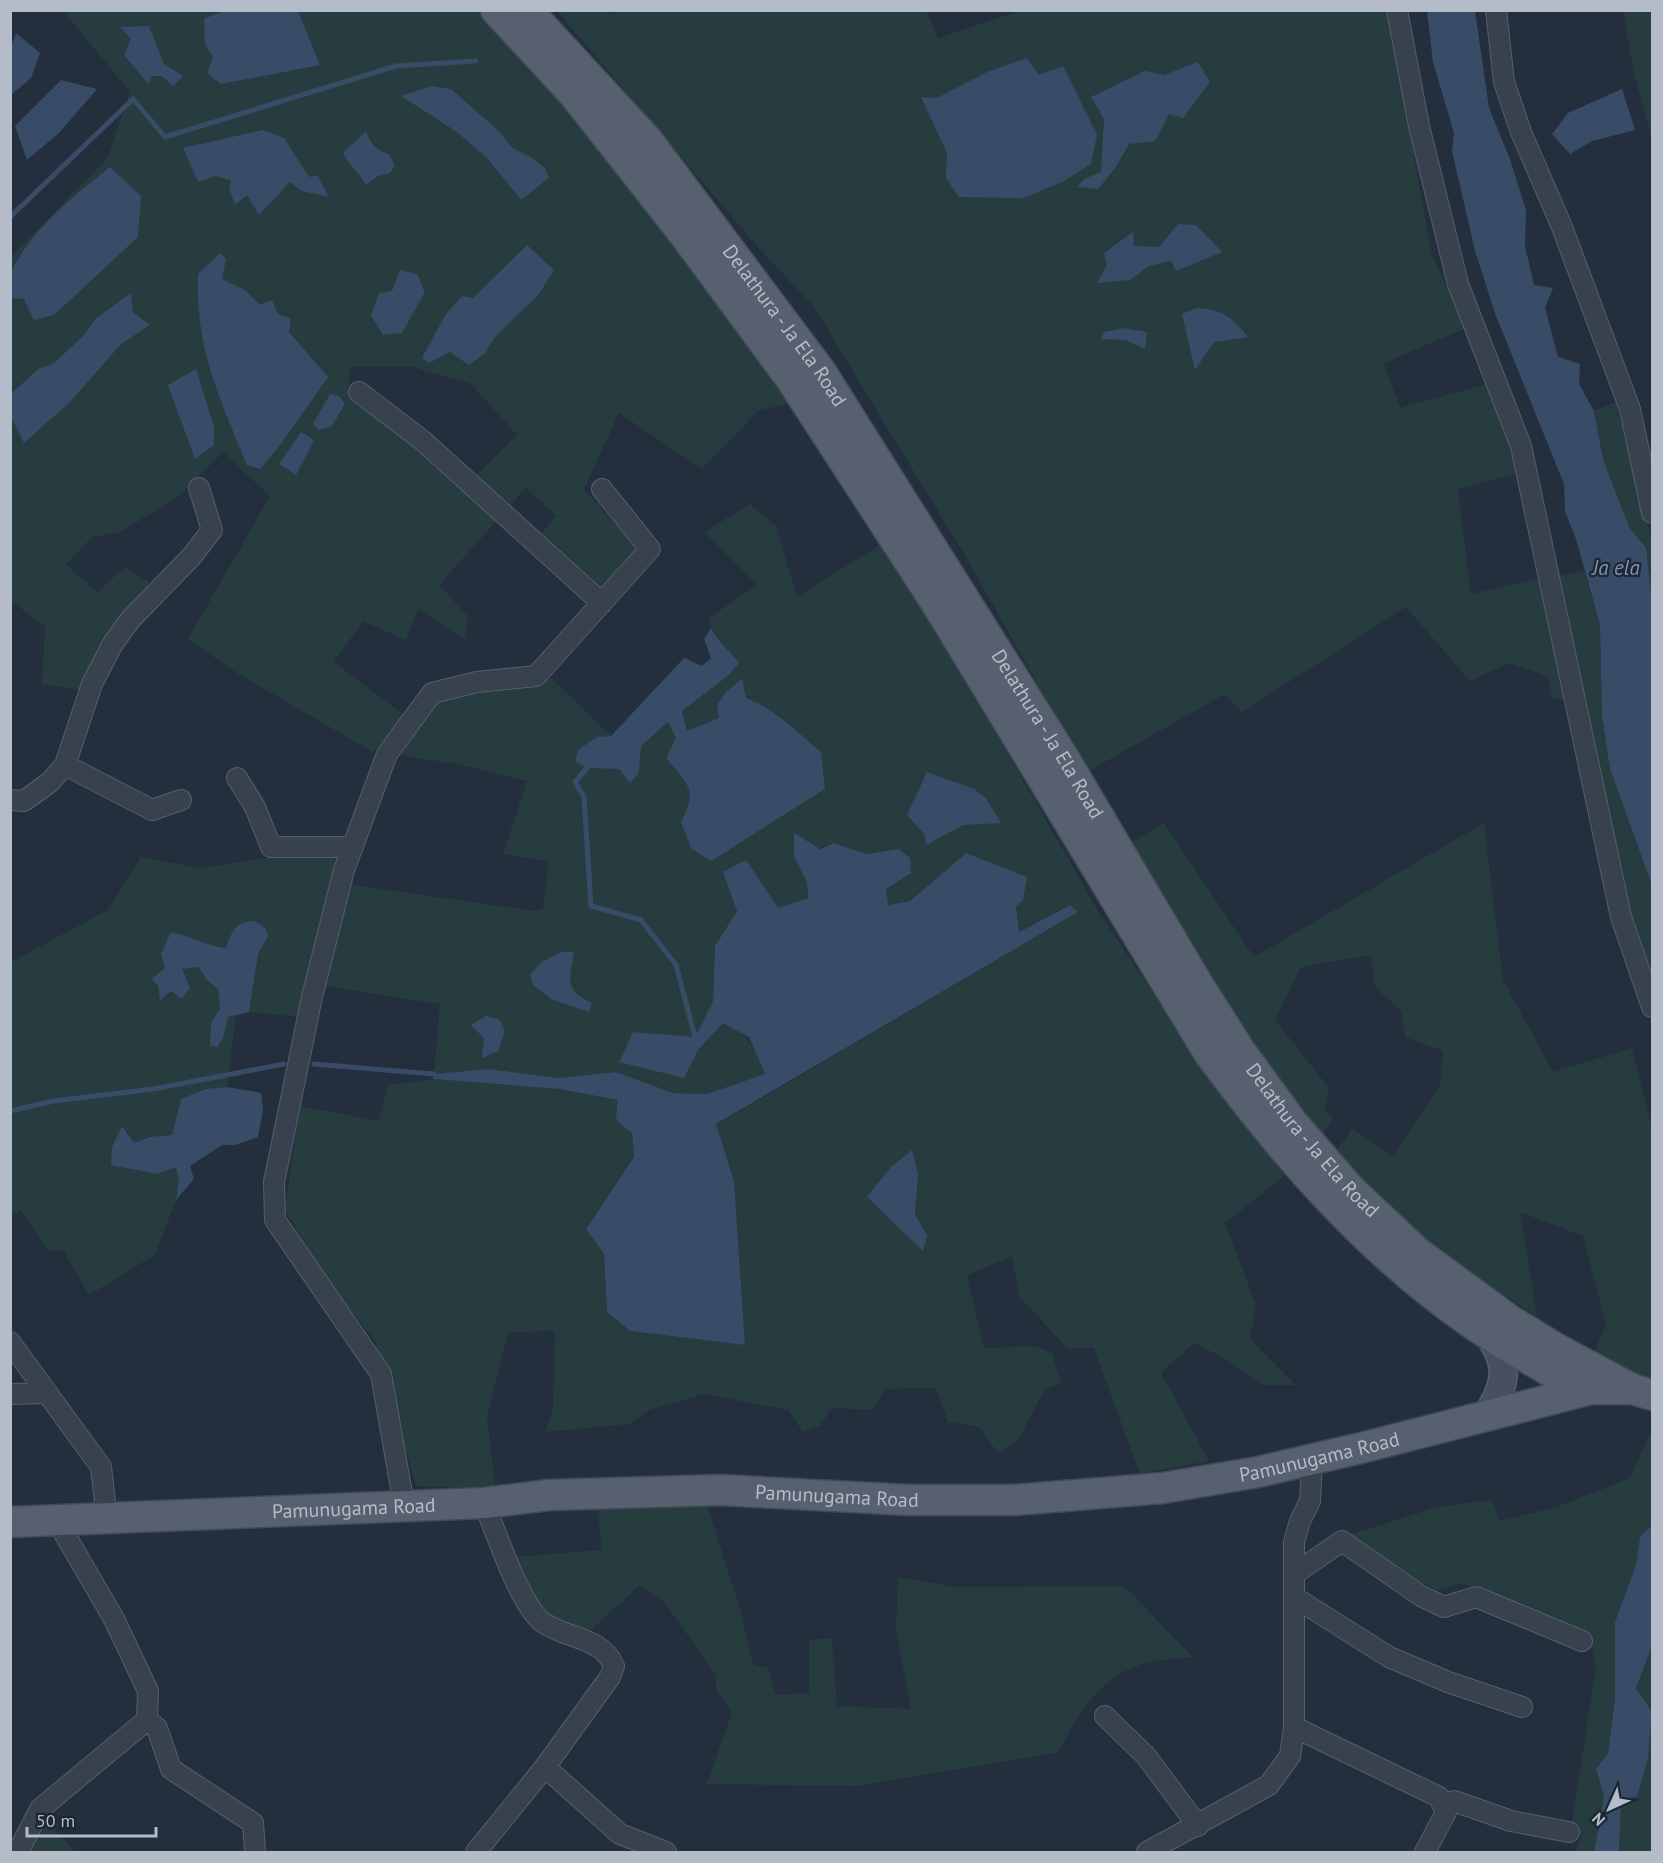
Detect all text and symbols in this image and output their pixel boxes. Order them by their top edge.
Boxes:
street label: Delathura - Ja Ela Road [717,239,852,411]
water label: Ja ela [1590,554,1640,581]
street label: Delathura - Ja Ela Road [986,644,1110,823]
street label: Delathura - Ja Ela Road [1240,1058,1385,1223]
street label: Pamunugama Road [1237,1426,1402,1488]
street label: Pamunugama Road [754,1479,919,1513]
street label: Pamunugama Road [271,1492,436,1524]
north arrow [1579,1779,1639,1839]
scale bar [27,1800,156,1838]
text: 50 m [36,1809,75,1832]
text: N [1588,1809,1609,1830]

